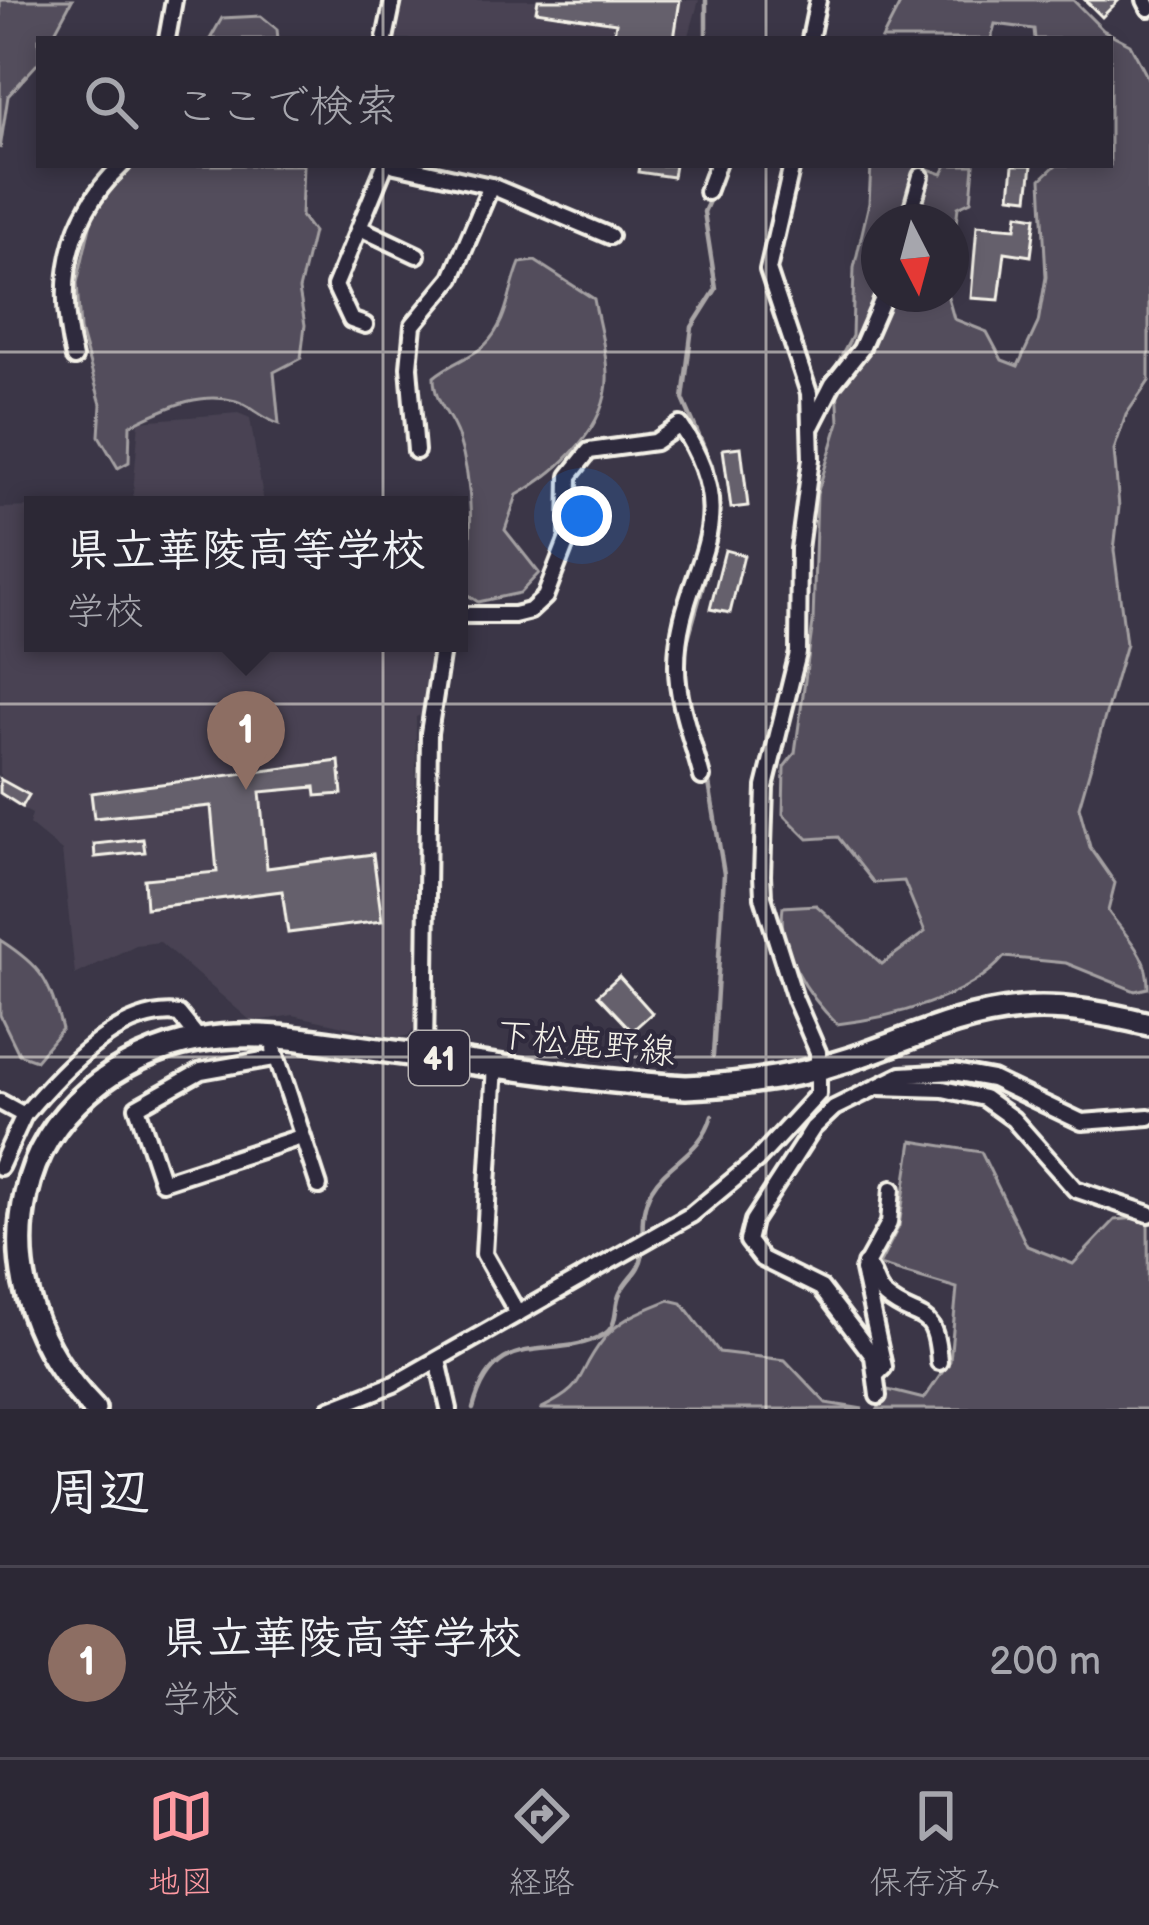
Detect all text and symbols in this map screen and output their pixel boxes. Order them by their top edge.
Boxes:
search box [36,36,1113,168]
icon: search [78,69,144,135]
text: ここで検索 [174,80,399,135]
north arrow [861,204,969,312]
your location [552,486,612,546]
popup [24,496,468,652]
text: 県立華陵高等学校 [66,524,426,579]
text: 学校 [66,589,144,636]
pin: 1 [207,691,285,790]
street label: 下松鹿野線 [494,1014,678,1075]
road number: 41 [409,1031,469,1085]
text: 周辺 [48,1463,150,1524]
text: 県立華陵高等学校 [162,1612,522,1667]
text: 1 [79,1639,95,1686]
text: 200 m [989,1639,1101,1686]
text: 学校 [162,1677,240,1724]
tab: 地図 [148,1783,214,1903]
tab: 経路 [509,1783,575,1903]
tab: 保存済み [870,1783,1002,1903]

